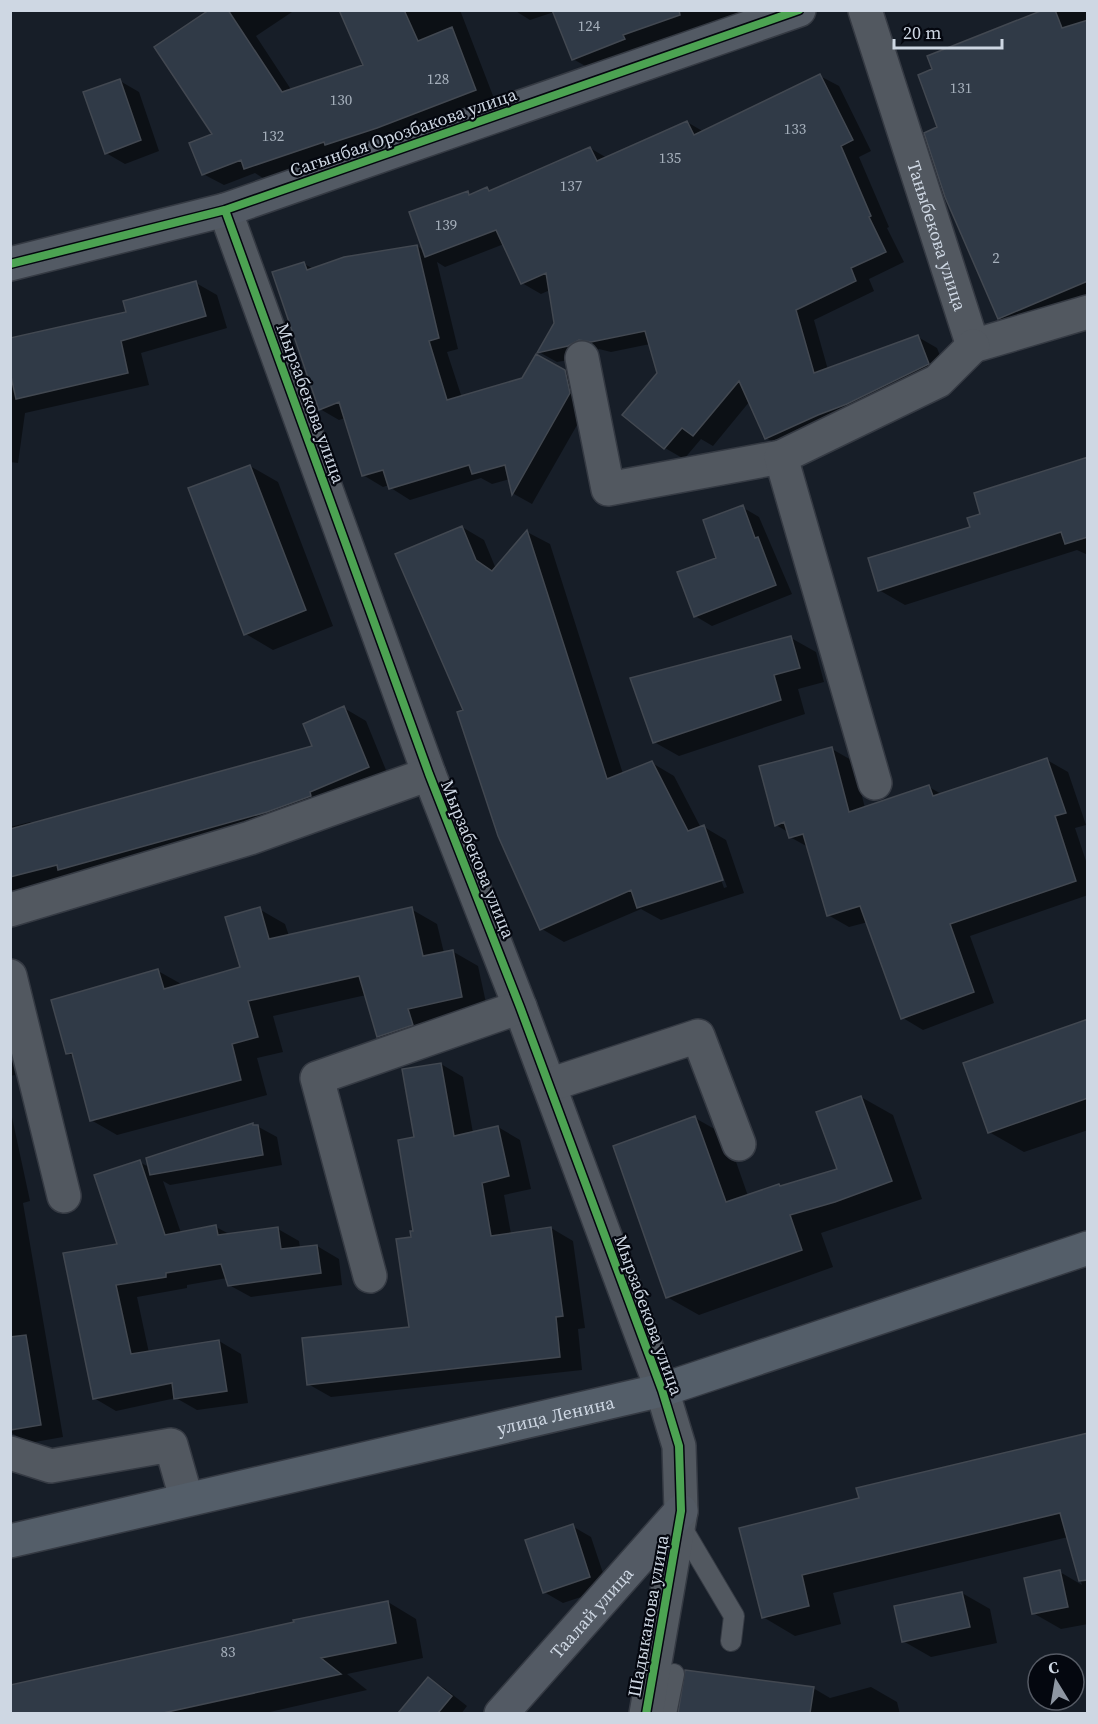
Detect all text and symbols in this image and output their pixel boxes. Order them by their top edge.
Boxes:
scale bar [894,12,1002,50]
house number: 124 [578,15,601,36]
text: 20 m [903,20,941,45]
house number: 128 [427,68,449,89]
house number: 131 [950,77,972,98]
street label: Сагынбая Орозбакова улица [286,81,521,183]
house number: 130 [330,89,352,110]
house number: 133 [784,118,806,139]
house number: 132 [262,125,284,146]
house number: 135 [659,147,681,168]
street label: Таныбекова улица [902,158,974,314]
house number: 137 [560,175,582,196]
house number: 139 [435,214,457,235]
house number: 2 [992,247,1000,268]
street label: Мырзабекова улица [270,319,352,487]
street label: Мырзабекова улица [435,776,521,943]
street label: Мырзабекова улица [608,1231,690,1399]
street label: улица Ленина [494,1389,618,1440]
street label: Шадыканова улица [621,1532,675,1699]
street label: Таалай улица [544,1560,639,1663]
house number: 83 [220,1641,236,1662]
north arrow [1026,1652,1086,1712]
text: С [1046,1656,1060,1679]

